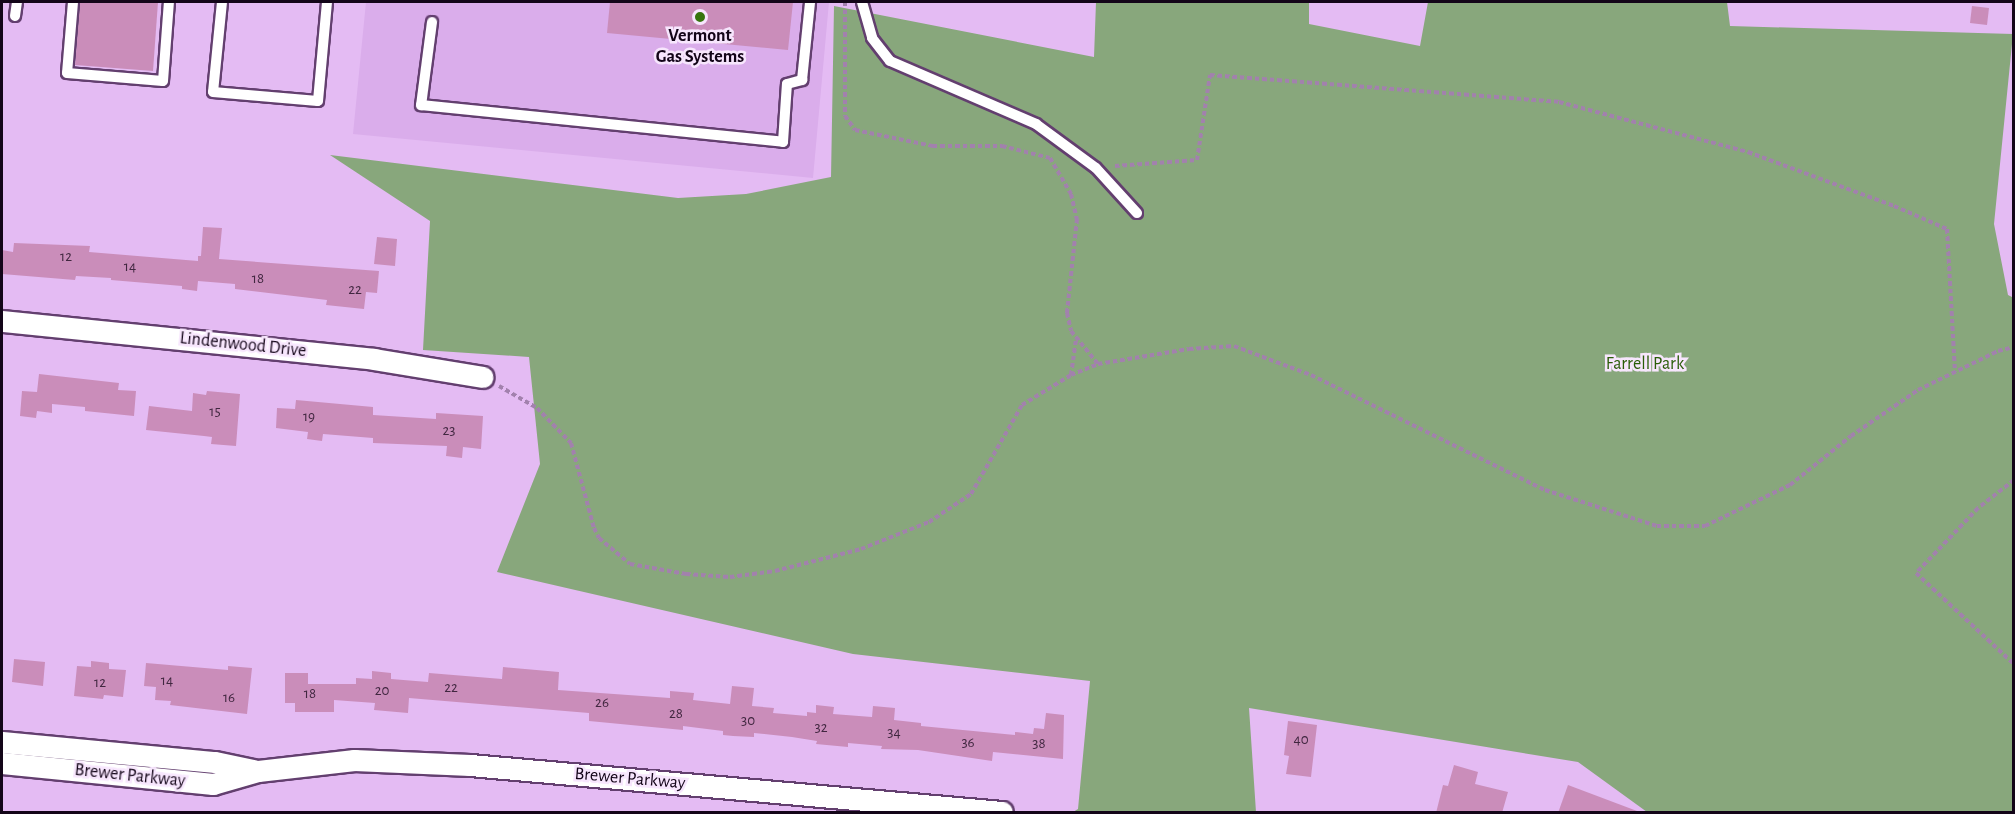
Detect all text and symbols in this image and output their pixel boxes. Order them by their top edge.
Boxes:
marker: Vermont Gas Systems [693,10,707,24]
place label: Vermont Gas Systems [656,26,744,68]
house number: 12 [60,248,72,266]
house number: 14 [124,258,136,276]
house number: 18 [252,270,264,288]
house number: 22 [348,281,362,299]
street label: Lindenwood Drive [179,328,307,362]
park label: Farrell Park [1606,353,1684,375]
house number: 15 [209,403,221,421]
house number: 19 [303,408,315,426]
house number: 23 [442,422,456,440]
house number: 14 [161,672,173,690]
house number: 12 [94,674,106,692]
house number: 22 [444,679,458,697]
house number: 20 [375,682,389,700]
house number: 18 [304,685,316,703]
house number: 16 [223,689,235,707]
house number: 26 [595,694,609,712]
house number: 28 [669,705,683,723]
house number: 30 [741,712,755,730]
house number: 32 [814,719,828,737]
house number: 34 [887,724,901,742]
house number: 40 [1293,731,1309,749]
house number: 36 [961,734,975,752]
house number: 38 [1032,735,1046,753]
street label: Brewer Parkway [74,759,186,793]
street label: Brewer Parkway [574,763,686,795]

